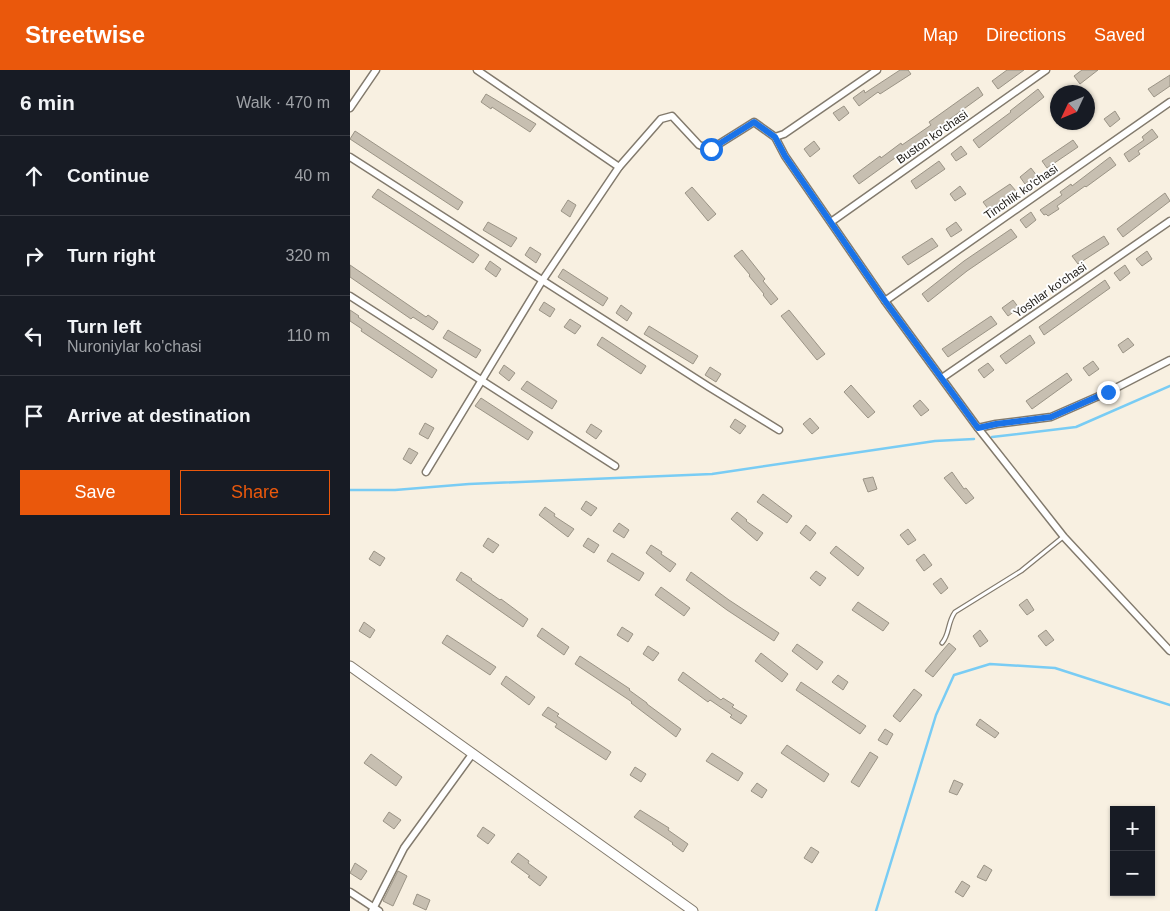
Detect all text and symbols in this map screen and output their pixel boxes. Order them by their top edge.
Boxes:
text: Streetwise [25,21,145,48]
text: Map [923,25,958,45]
text: Directions [986,25,1066,45]
text: Saved [1094,25,1145,45]
north arrow [1050,85,1095,130]
text: 6 min [20,91,75,114]
text: Walk · 470 m [236,94,330,111]
street label: Buston ko'chasi [894,107,970,167]
route start [700,138,723,161]
street label: Tinchlik ko'chasi [982,161,1060,223]
icon: ahead [20,162,48,190]
text: Continue [67,165,149,186]
text: 40 m [294,167,330,184]
icon: right [20,242,48,270]
text: Turn right [67,245,155,266]
text: 320 m [286,247,330,264]
street label: Yoshlar ko'chasi [1011,260,1089,320]
text: Turn left [67,316,142,337]
icon: left [20,322,48,350]
text: 110 m [287,327,330,344]
text: Nuroniylar ko'chasi [67,338,202,355]
route end [1097,381,1120,404]
icon: arrive [20,402,48,430]
text: Arrive at destination [67,405,251,426]
button: Save [20,470,170,515]
button: Share [180,470,330,515]
map controls [1110,806,1155,896]
button: + [1110,806,1155,851]
button: − [1110,851,1155,896]

